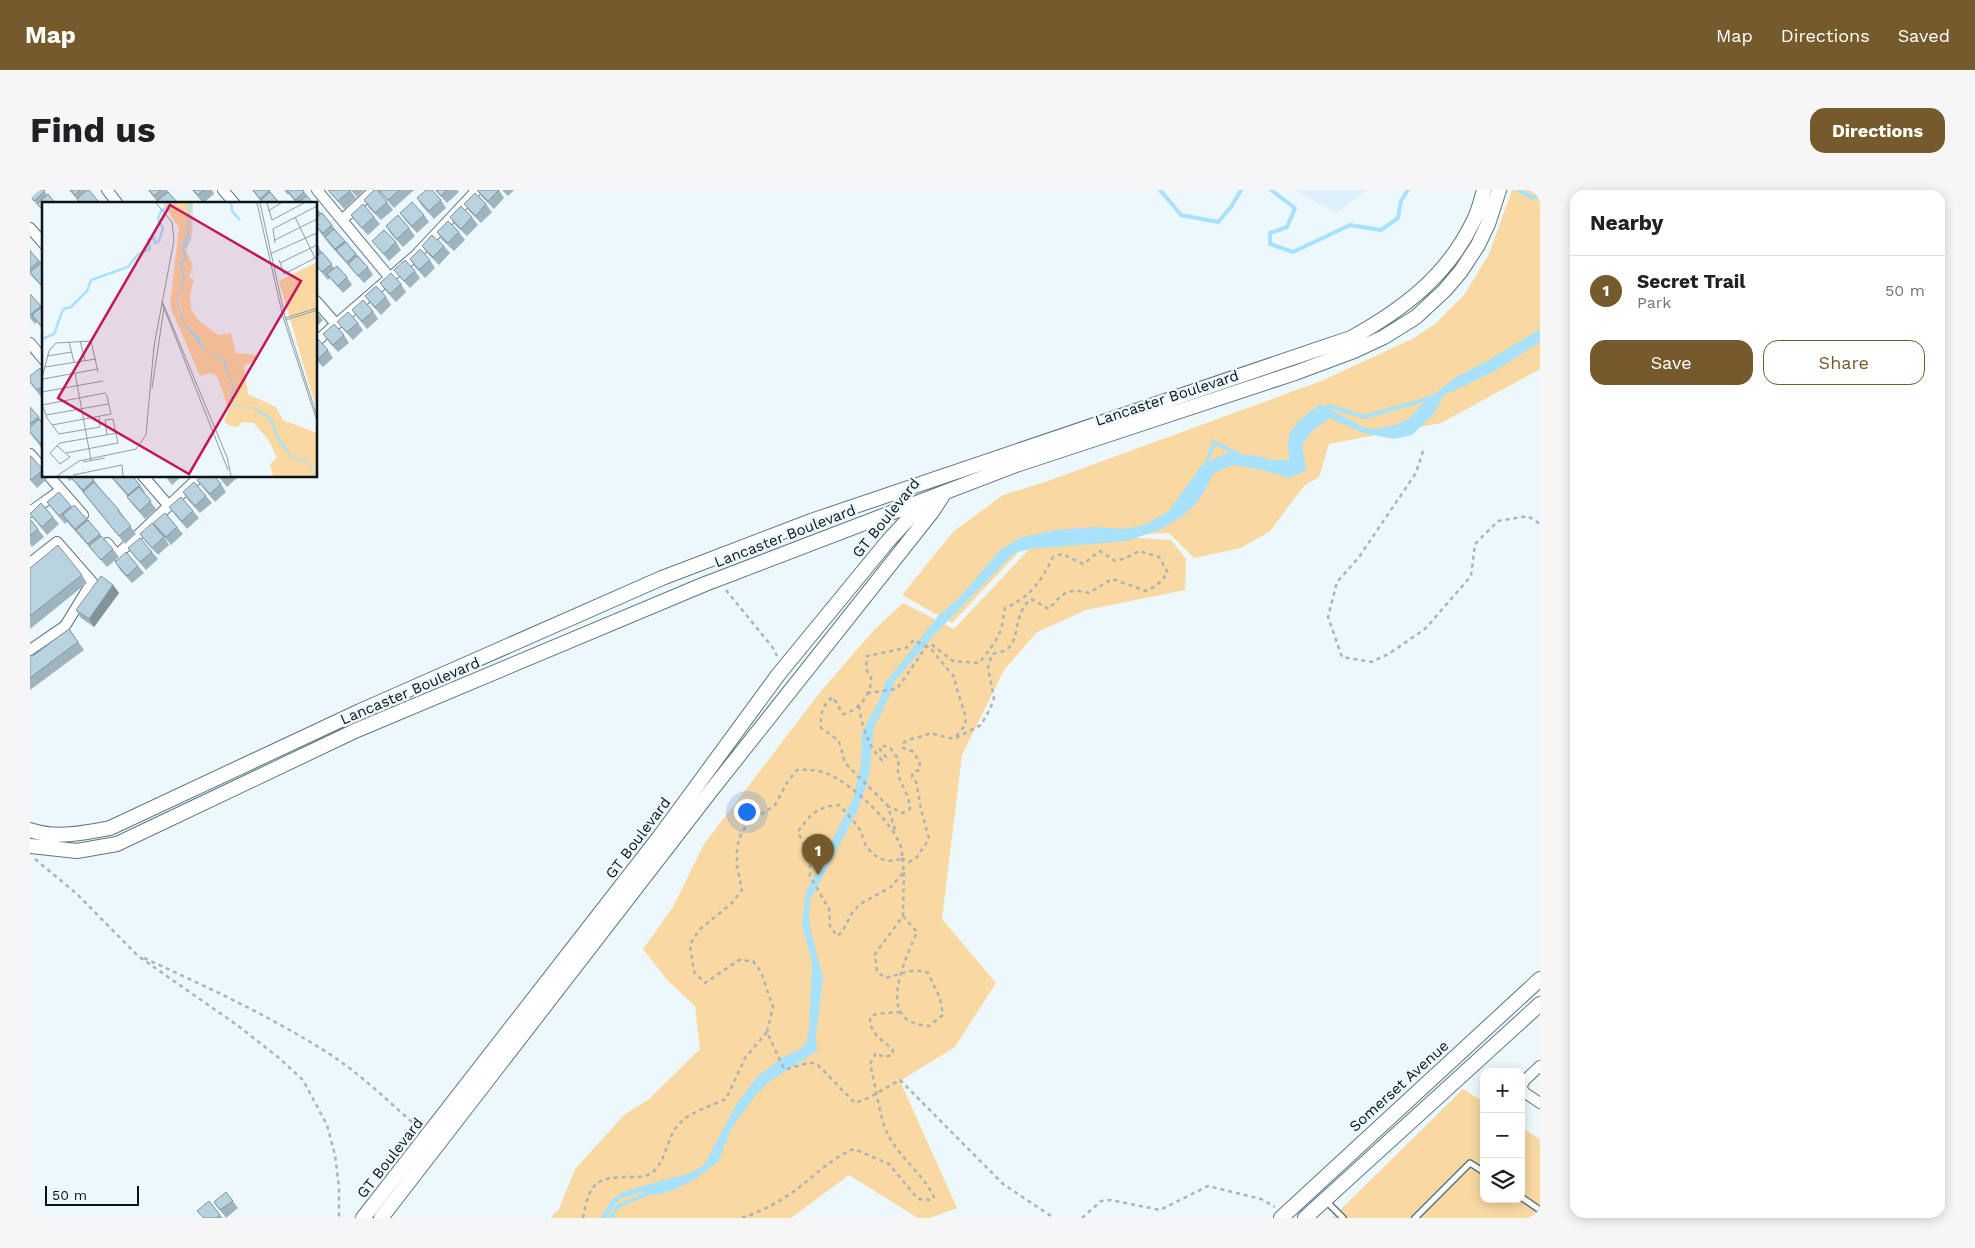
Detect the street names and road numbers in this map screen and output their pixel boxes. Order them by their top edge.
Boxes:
street label: Lancaster Boulevard [1093,366,1241,430]
street label: GT Boulevard [848,475,924,561]
street label: Lancaster Boulevard [712,501,858,571]
street label: Lancaster Boulevard [338,653,482,729]
street label: GT Boulevard [602,794,674,882]
street label: Somerset Avenue [1346,1037,1452,1135]
street label: GT Boulevard [353,1114,427,1202]

